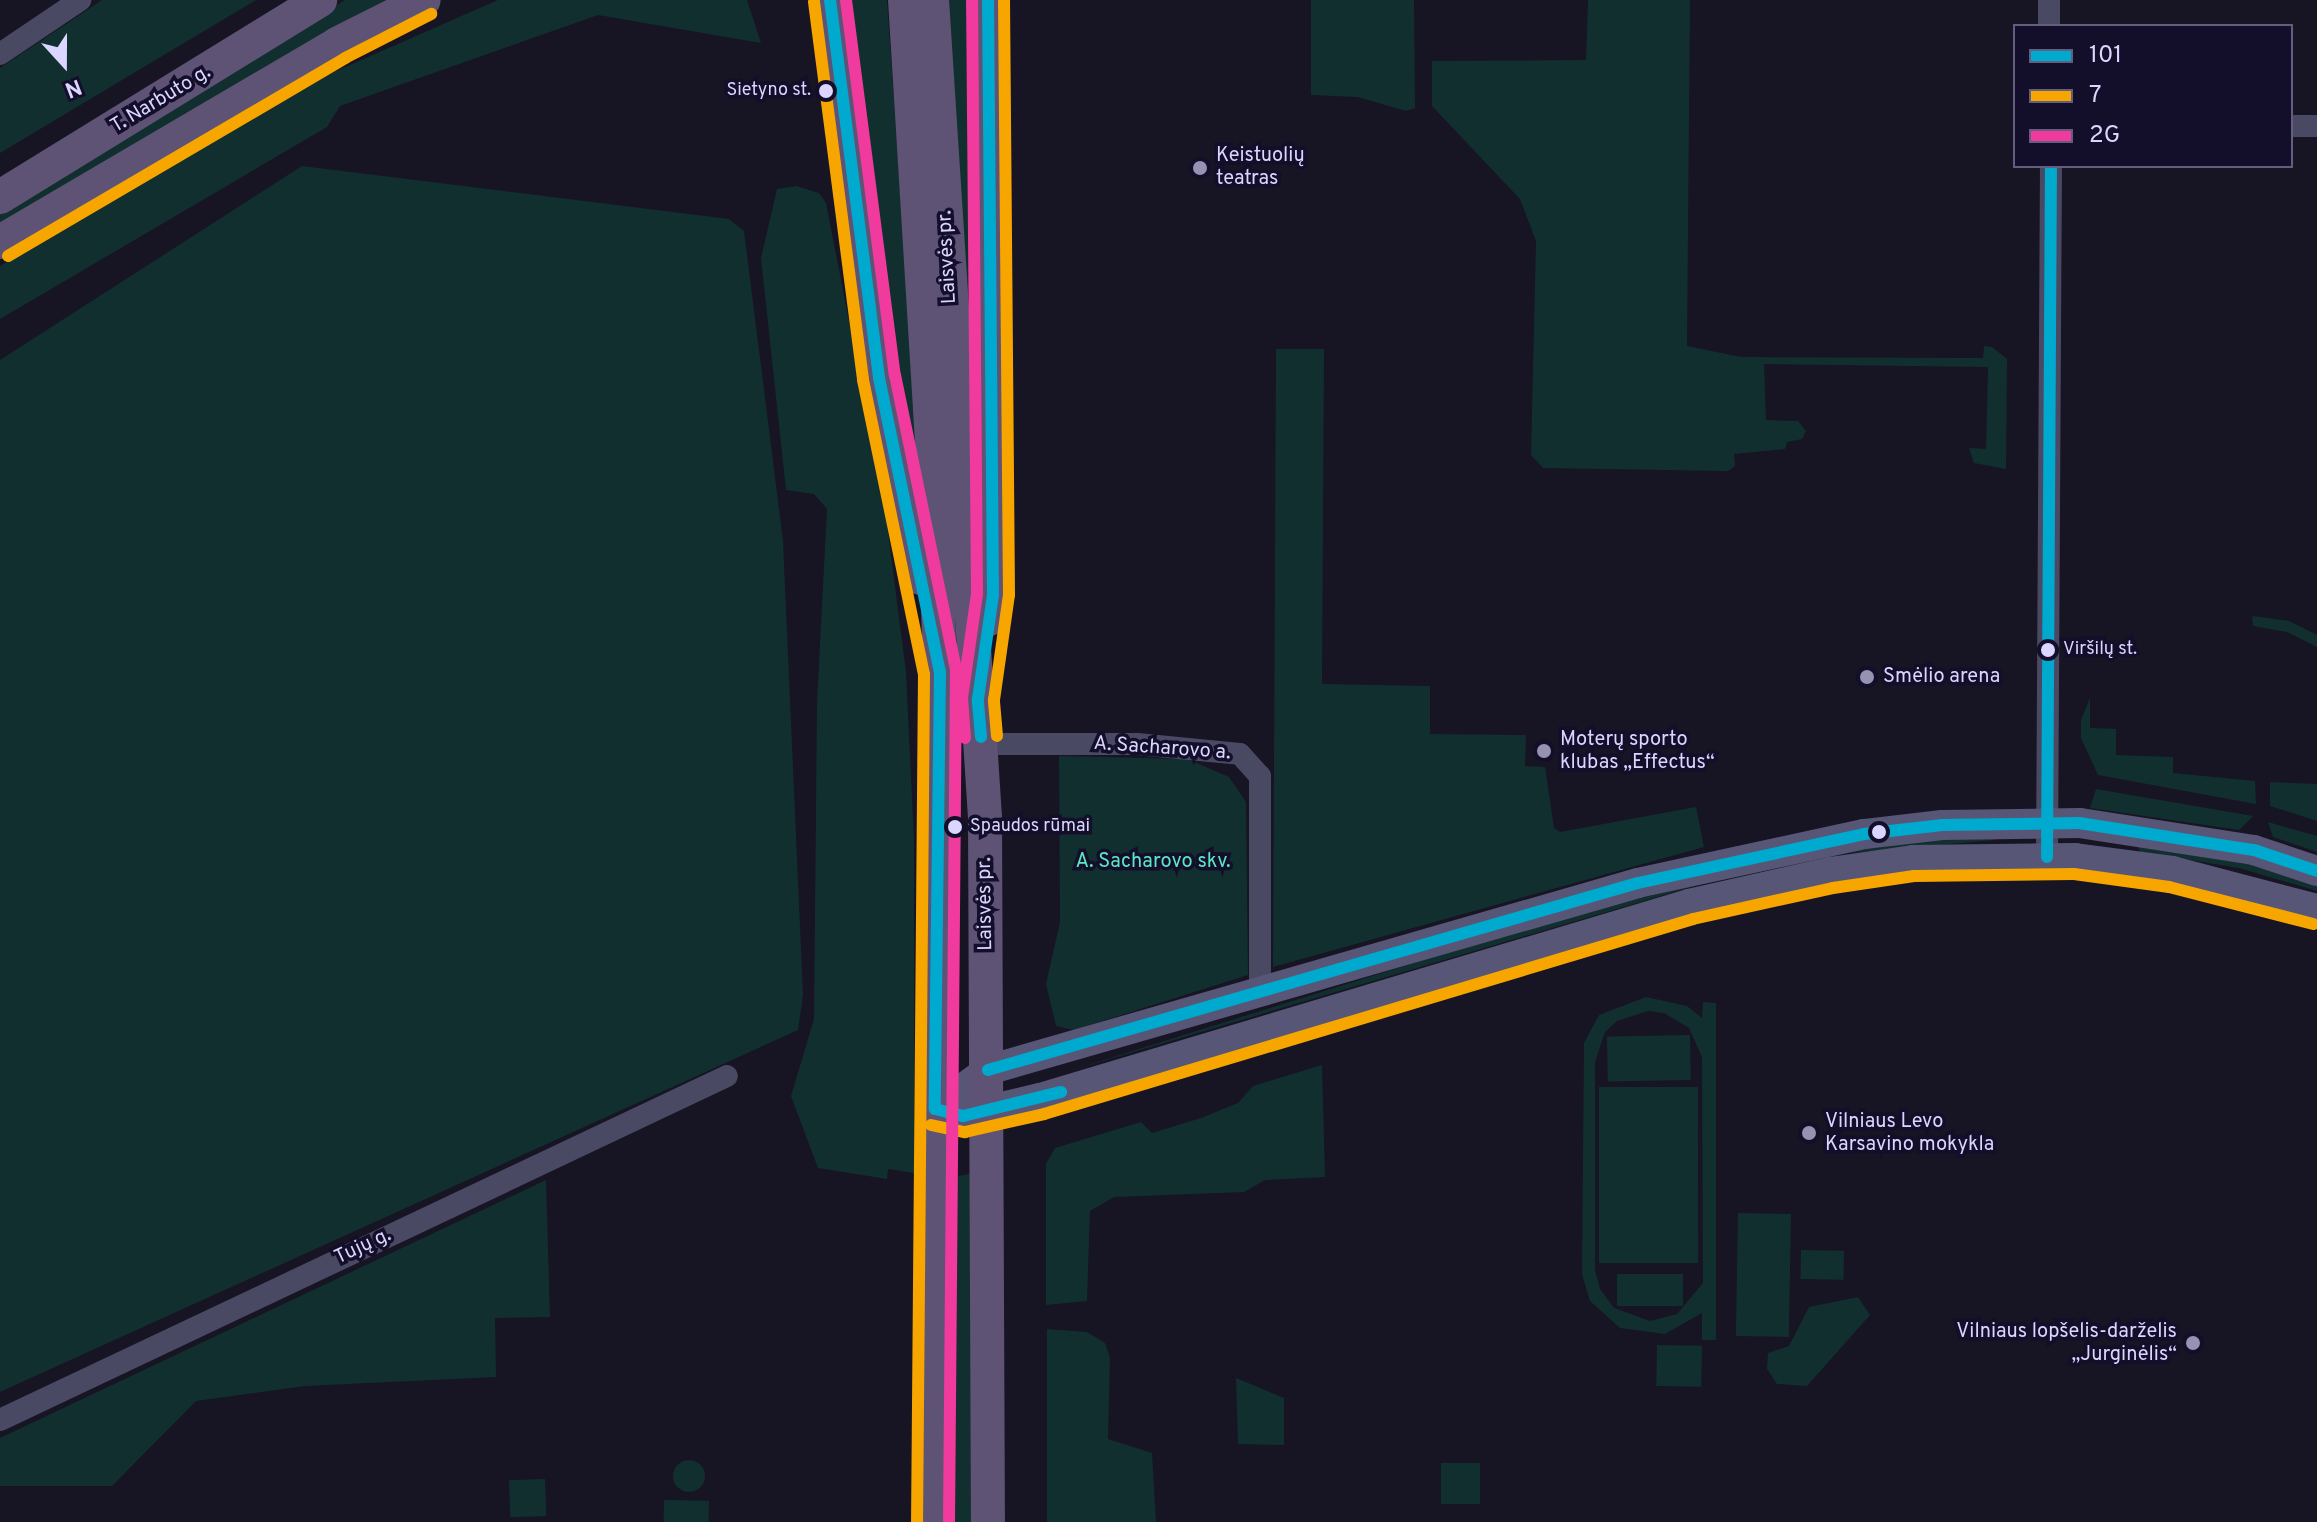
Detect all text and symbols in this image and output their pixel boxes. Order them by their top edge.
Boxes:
north arrow [24,24,104,104]
legend [2013,24,2293,168]
text: 101 [2089,41,2122,71]
street label: T. Narbuto g. [107,61,215,139]
text: N [61,71,85,102]
place label: Sietyno st. [727,80,811,102]
text: 7 [2089,81,2102,111]
marker: Sietyno st. [818,83,834,99]
text: 2G [2089,121,2120,151]
place label: Keistuolių teatras [1216,144,1305,191]
marker: Keistuolių teatras [1191,159,1209,177]
street label: Laisvės pr. [934,209,962,305]
place label: Viršilų st. [2063,639,2137,661]
marker: Viršilų st. [2040,642,2056,658]
place label: Smėlio arena [1883,665,2000,689]
marker: Smėlio arena [1858,668,1876,686]
place label: Moterų sporto klubas „Effectus“ [1560,728,1715,775]
street label: A. Sacharovo a. [1093,732,1231,766]
marker: Moterų sporto klubas „Effectus“ [1535,742,1553,760]
place label: Spaudos rūmai [970,816,1090,838]
marker: Spaudos rūmai [947,819,963,835]
unlabelled marker [1871,824,1887,840]
park label: A. Sacharovo skv. [1075,850,1231,874]
street label: Laisvės pr. [973,857,999,951]
place label: Vilniaus Levo Karsavino mokykla [1825,1110,1994,1157]
marker: Vilniaus Levo Karsavino mokykla [1800,1124,1818,1142]
street label: Tujų g. [331,1224,395,1270]
place label: Vilniaus lopšelis-darželis „Jurginėlis“ [1956,1320,2177,1367]
marker: Vilniaus lopšelis-darželis „Jurginėlis“ [2184,1334,2202,1352]

